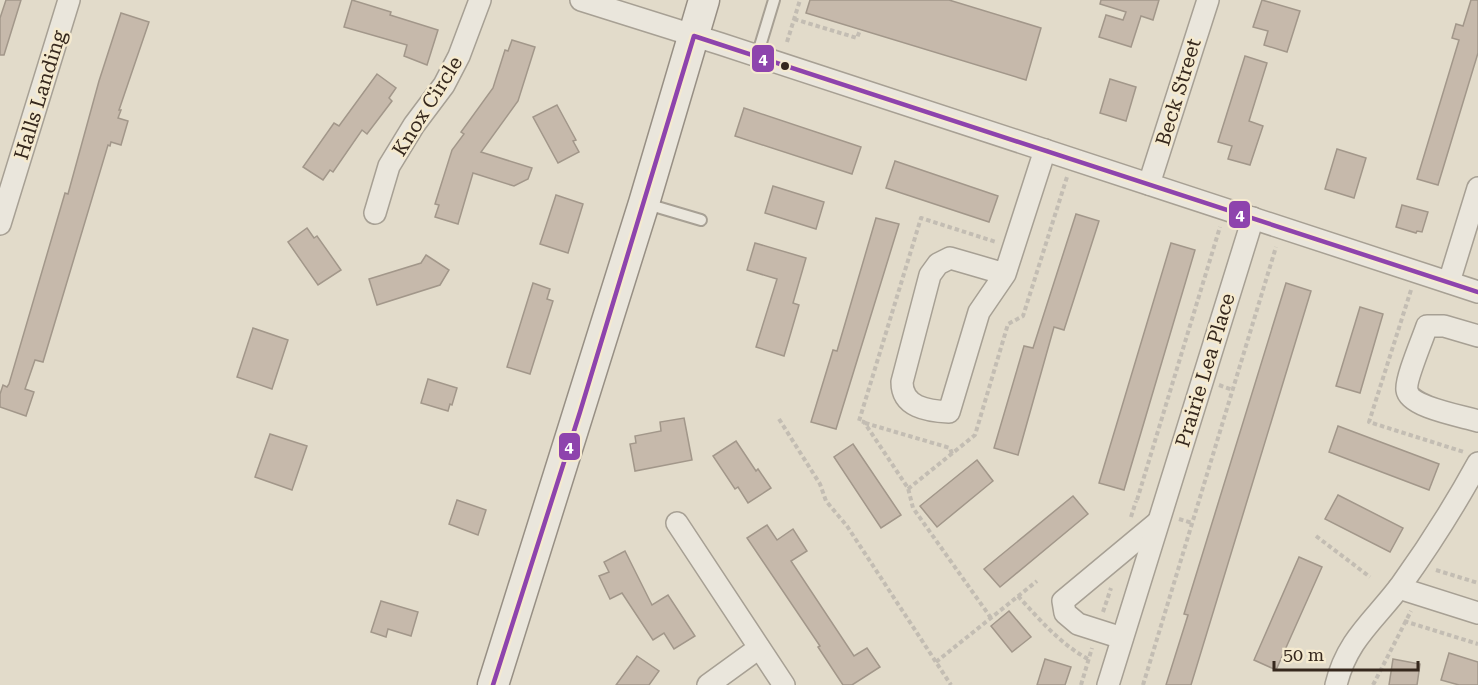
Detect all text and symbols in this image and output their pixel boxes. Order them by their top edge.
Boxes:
street label: Halls Landing [9,27,71,163]
street label: Beck Street [1150,35,1206,149]
line badge: 4 [751,44,775,73]
text: 4 [759,49,768,68]
street label: Knox Circle [387,52,467,160]
unlabelled marker [779,60,791,72]
line badge: 4 [1228,200,1251,229]
text: 4 [1236,205,1245,224]
street label: Prairie Lea Place [1170,290,1240,450]
line badge: 4 [558,432,581,461]
text: 4 [565,437,574,456]
scale bar [1274,634,1418,672]
text: 50 m [1283,644,1324,665]

